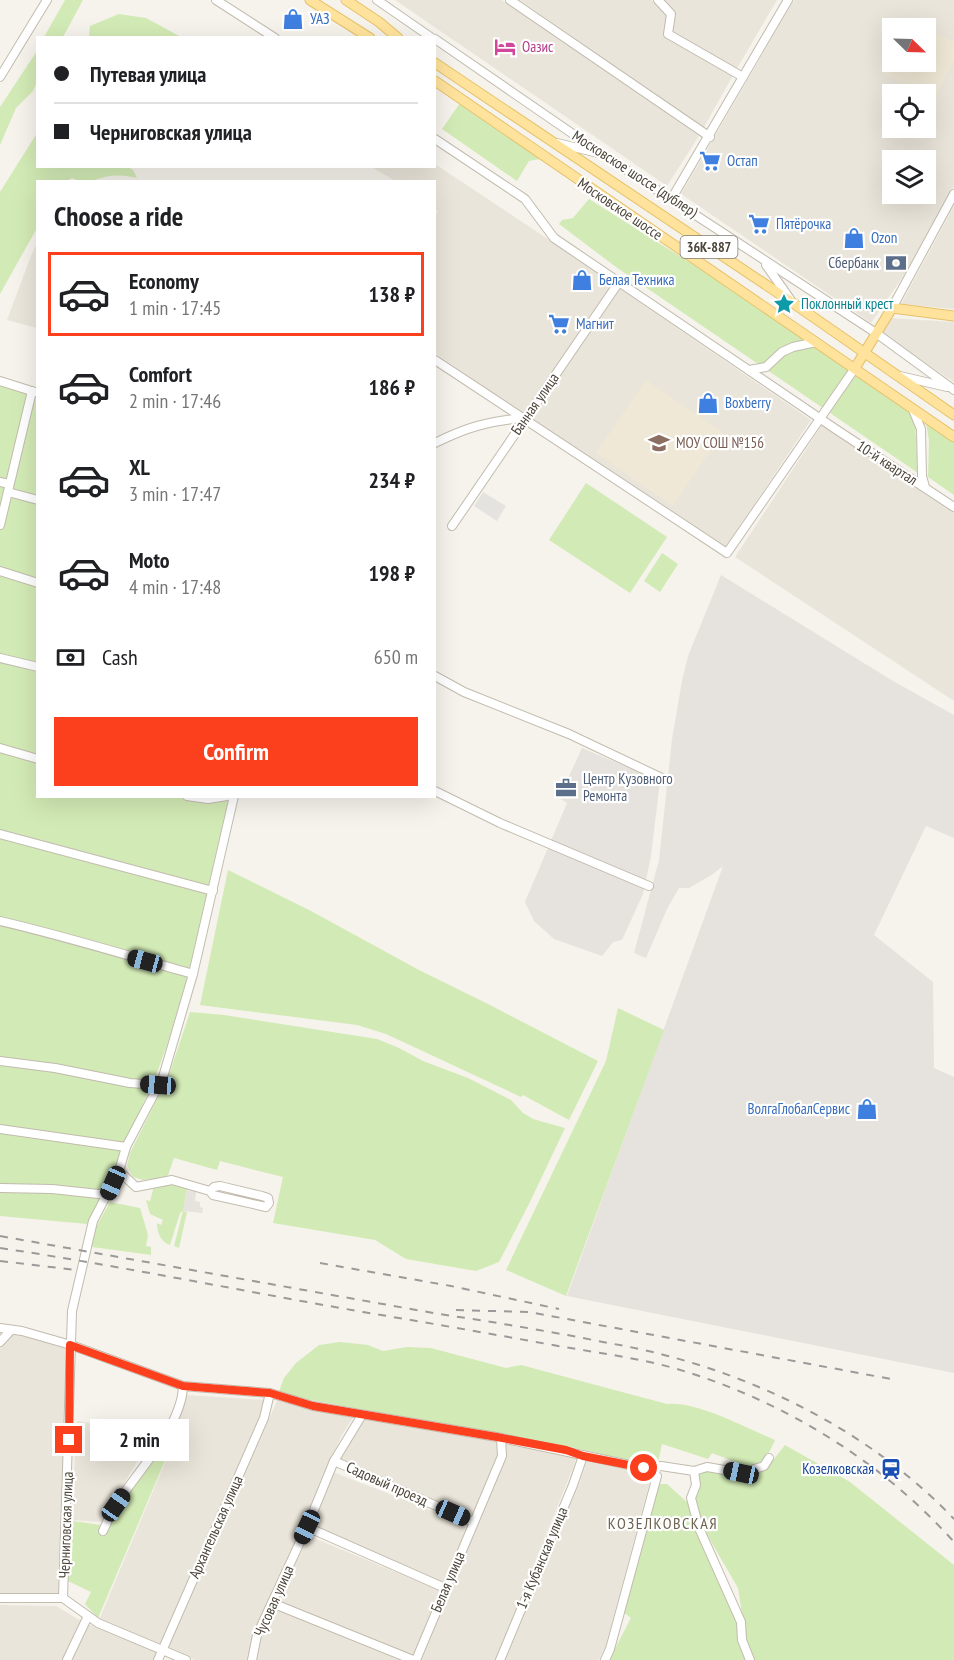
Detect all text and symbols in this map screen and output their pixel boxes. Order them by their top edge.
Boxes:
shop icon: УАЗ [281,7,305,31]
place label: УАЗ [310,9,330,28]
north arrow [882,18,936,72]
map controls [882,18,936,204]
hotel icon: Оазис [493,35,517,59]
place label: Оазис [522,37,554,56]
text: Путевая улица [90,60,206,88]
button: locate [882,84,936,138]
text: Черниговская улица [90,118,252,146]
street label: Московское шоссе (дублер) [569,127,701,221]
supermarket icon: Остап [698,149,722,173]
button: layers [882,150,936,204]
place label: Остап [727,151,758,170]
street label: Московское шоссе [574,174,666,244]
text: Choose a ride [54,199,183,233]
supermarket icon: Пятёрочка [747,212,771,236]
place label: Пятёрочка [776,214,831,233]
shop icon: Ozon [842,226,866,250]
place label: Ozon [871,228,897,247]
road number: 36К-887 [680,236,738,258]
bank icon: Сбербанк [884,251,908,275]
place label: Сбербанк [828,253,879,272]
icon: car [57,267,111,321]
text: Economy [129,267,199,295]
shop icon: Белая Техника [570,268,594,292]
place label: Белая Техника [599,270,675,289]
text: 138 ₽ [368,280,415,308]
place icon: Поклонный крест [772,292,796,316]
place label: Поклонный крест [801,294,893,313]
text: 1 min · 17:45 [129,295,221,321]
supermarket icon: Магнит [547,312,571,336]
place label: Магнит [576,314,614,333]
icon: car [57,360,111,414]
text: Comfort [129,360,192,388]
street label: Банная улица [506,369,563,438]
text: 186 ₽ [368,373,415,401]
text: 2 min · 17:46 [129,388,221,414]
shop icon: Boxberry [696,391,720,415]
place label: Boxberry [725,393,771,412]
school or university icon: МОУ СОШ №156 [647,431,671,455]
place label: МОУ СОШ №156 [676,433,764,452]
street label: 10-й квартал [853,436,921,489]
icon: car [57,453,111,507]
text: XL [129,453,150,481]
text: 234 ₽ [368,466,415,494]
text: 3 min · 17:47 [129,481,221,507]
icon: car [57,546,111,600]
text: Moto [129,546,170,574]
text: 198 ₽ [368,559,415,587]
text: 4 min · 17:48 [129,574,221,600]
icon: cash [54,641,87,674]
text: Cash [102,643,138,671]
text: 650 m [374,644,418,670]
button: Confirm [54,717,418,786]
place label: Центр Кузовного Ремонта [583,769,673,805]
office icon: Центр Кузовного Ремонта [554,776,578,800]
car [125,948,165,974]
car [139,1075,177,1095]
shop icon: ВолгаГлобалСервис [855,1097,879,1121]
place label: ВолгаГлобалСервис [748,1099,851,1118]
car [97,1163,129,1203]
callout: 2 min [90,1419,189,1461]
route end [55,1426,82,1453]
text: 2 min [119,1427,160,1453]
route start [630,1454,657,1481]
street label: Садовый проезд [343,1457,431,1510]
station icon: Козелковская [879,1457,903,1481]
place label: Козелковская [802,1459,874,1478]
car [722,1460,760,1486]
street label: Черниговская улица [54,1471,77,1579]
street label: Архангельская улица [184,1472,247,1581]
car [98,1485,134,1525]
car [433,1497,473,1529]
street label: 1-я Кубанская улица [512,1504,572,1612]
car [291,1507,323,1547]
district label: КОЗЕЛКОВСКАЯ [608,1513,718,1533]
street label: Белая улица [426,1548,469,1615]
street label: Чусовая улица [249,1562,298,1639]

